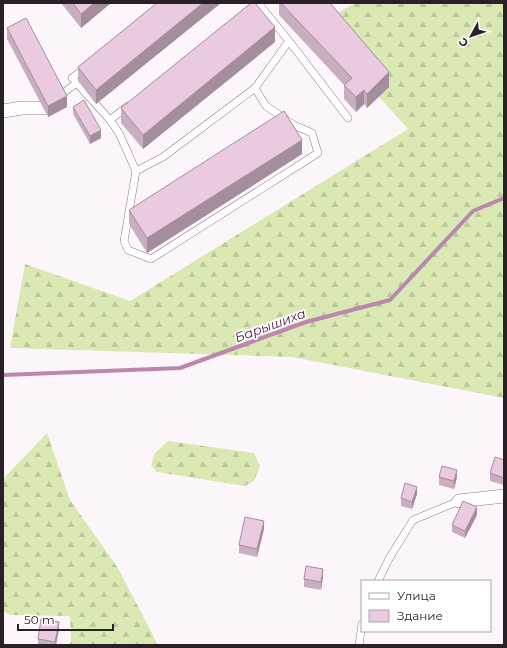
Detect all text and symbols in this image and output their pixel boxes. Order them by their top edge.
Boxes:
north arrow [451,16,491,56]
text: С [455,35,471,50]
water label: Барышиха [232,305,308,345]
legend [361,580,491,632]
text: Улица [397,588,436,603]
scale bar [18,606,113,632]
text: Здание [397,608,443,623]
text: 50 m [24,612,55,627]

